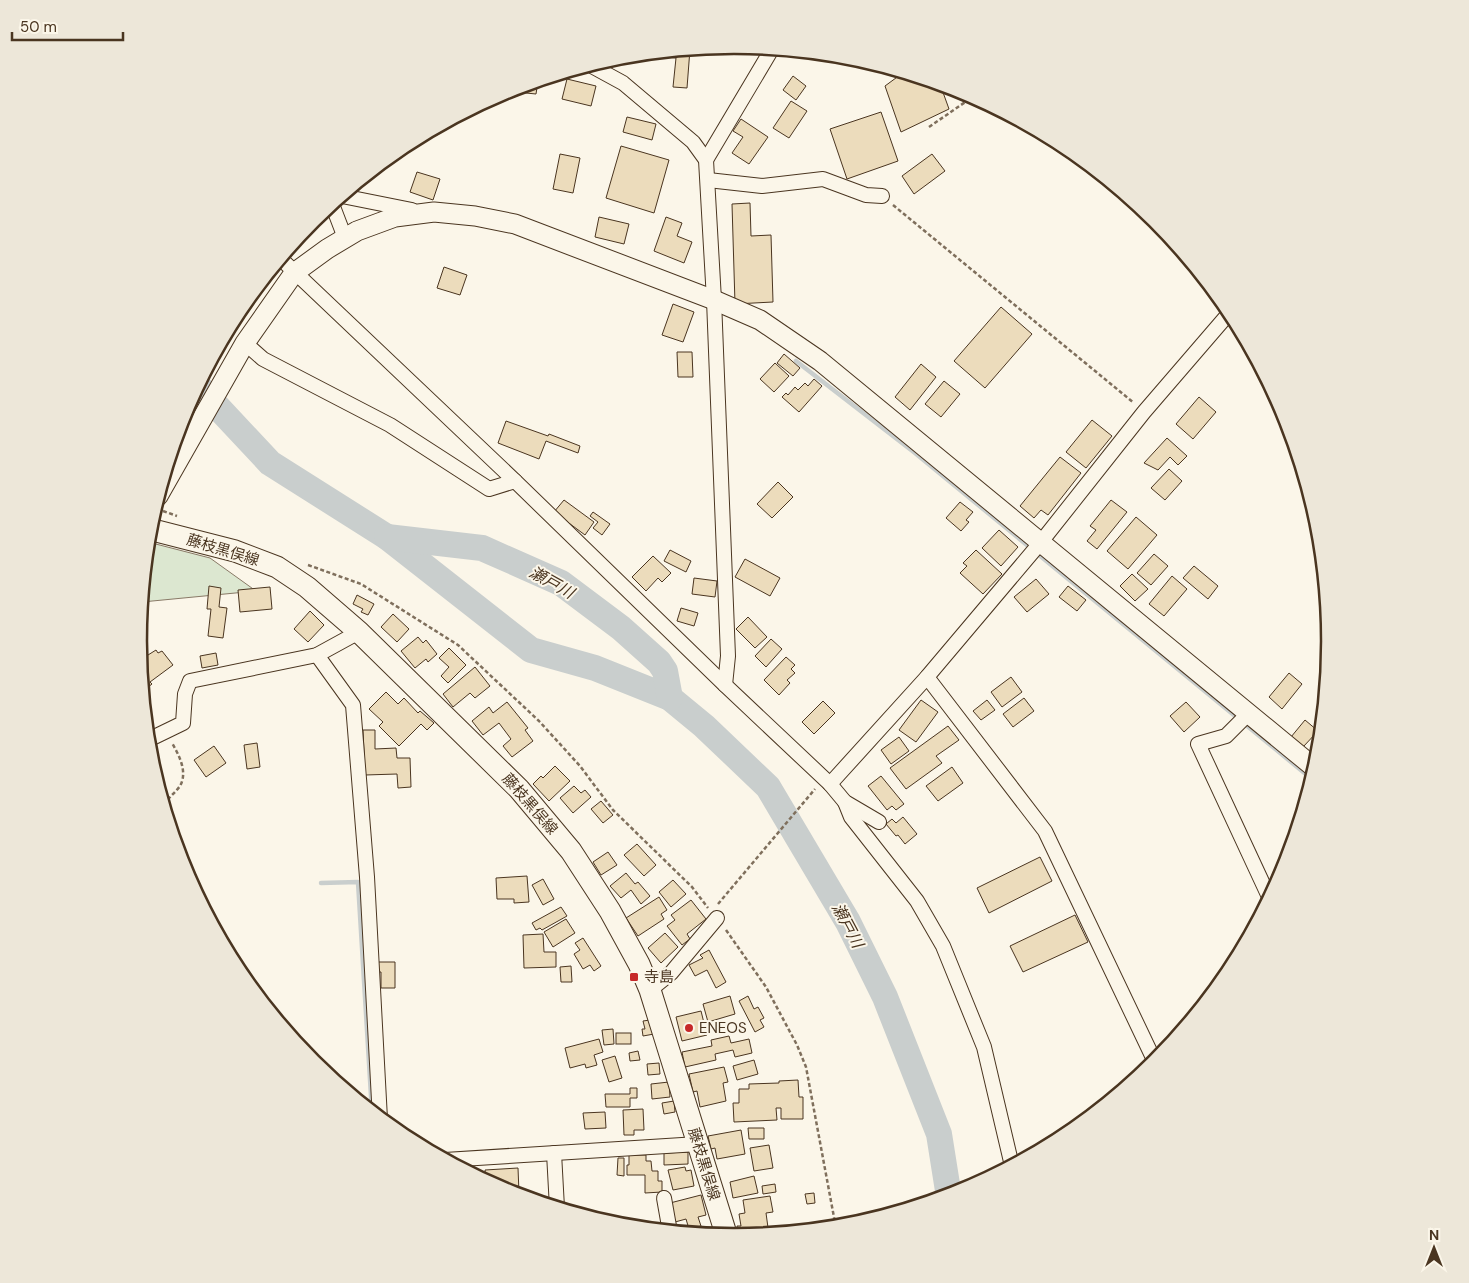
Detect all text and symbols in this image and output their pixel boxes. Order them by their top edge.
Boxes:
scale bar [12,10,124,42]
text: 50 m [20,17,57,37]
street label: 藤枝黒俣線 [184,529,262,571]
water label: 瀬戸川 [526,562,580,604]
street label: 藤枝黒俣線 [498,769,562,839]
water label: 瀬戸川 [827,899,869,953]
place label: 寺島 [644,967,674,987]
marker: 寺島 [628,971,640,983]
place label: ENEOS [699,1018,747,1038]
marker: ENEOS [683,1022,695,1034]
street label: 藤枝黒俣線 [683,1125,725,1203]
north arrow [1409,1223,1459,1273]
text: N [1429,1226,1439,1244]

